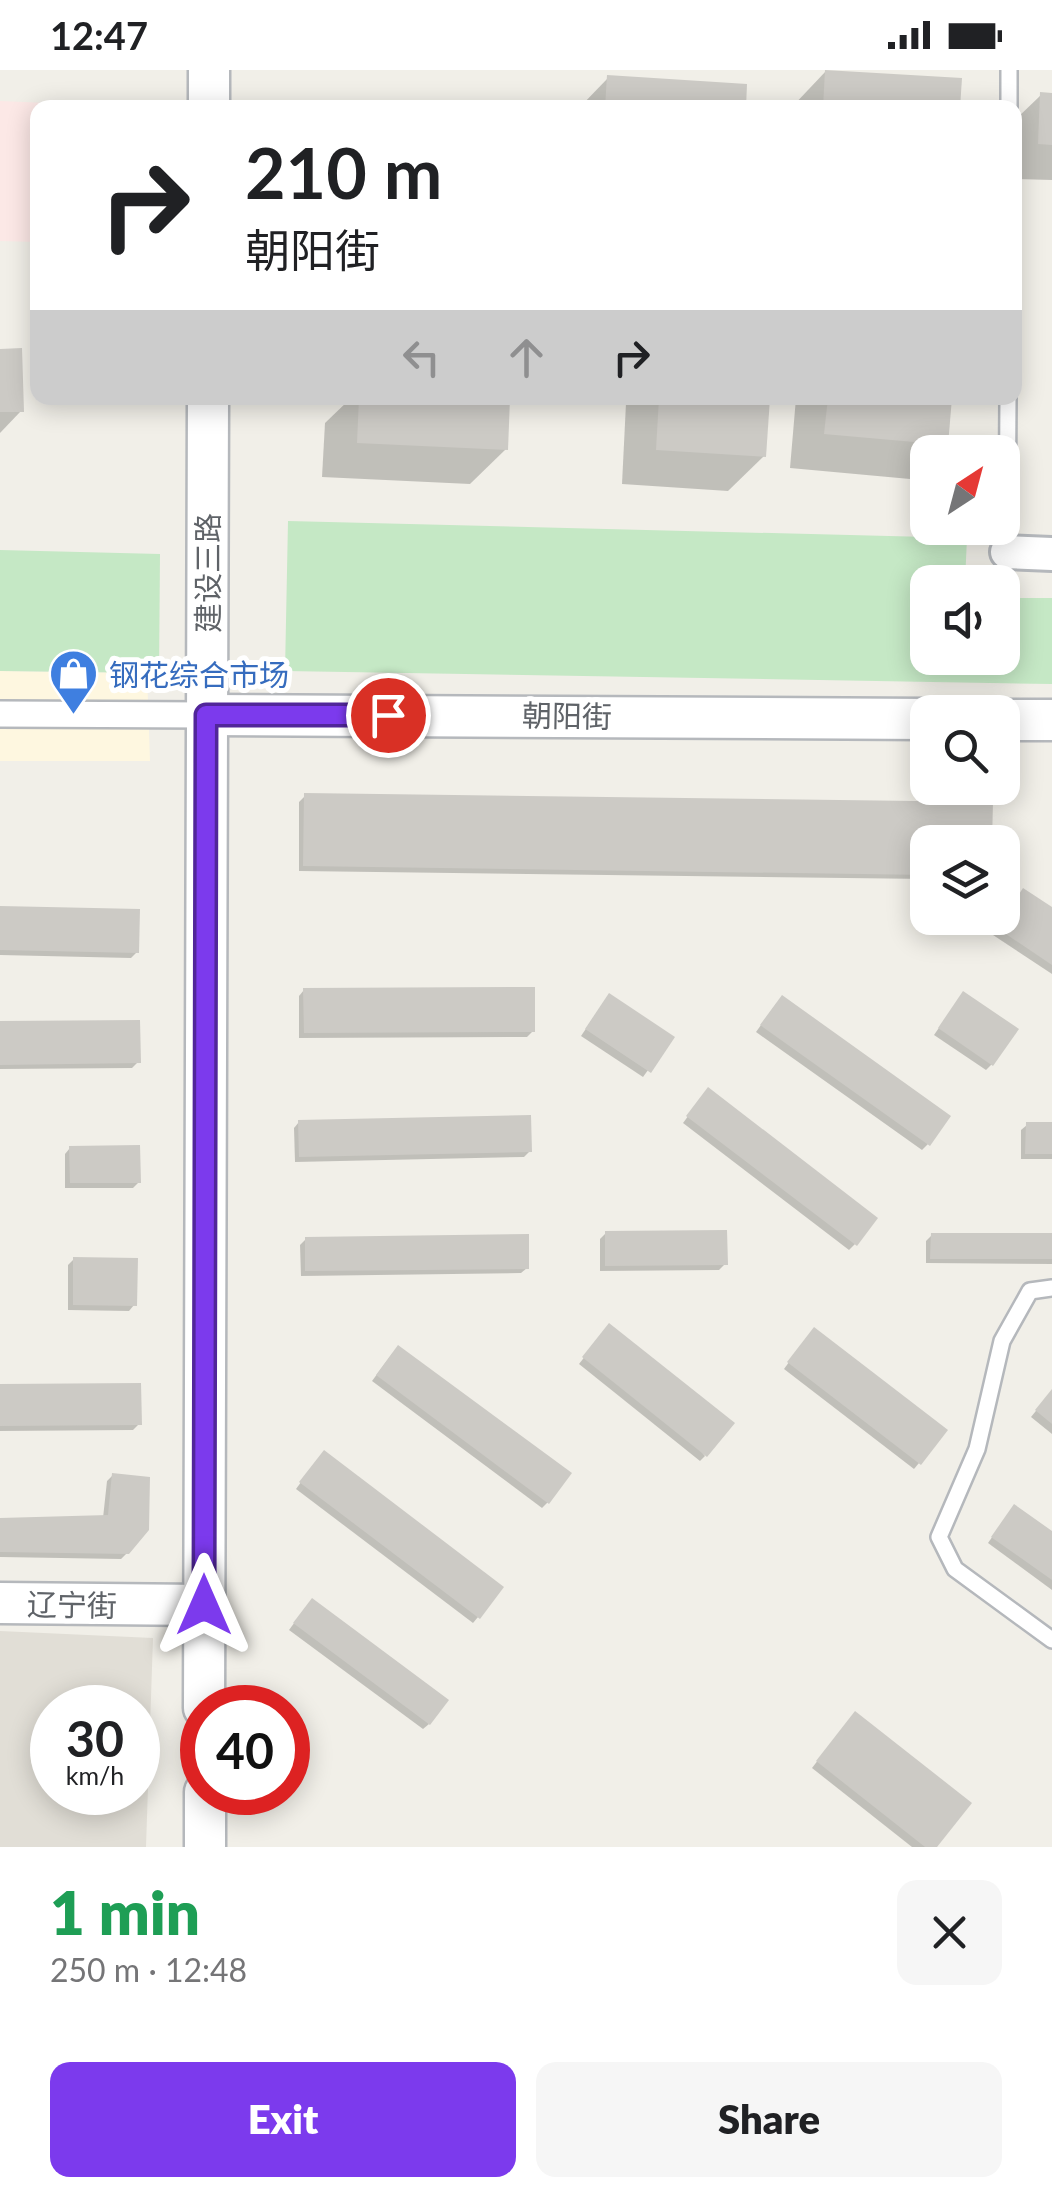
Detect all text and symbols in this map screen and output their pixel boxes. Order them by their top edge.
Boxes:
text: 12:47 [50,12,148,58]
text: 210 m [245,130,442,214]
icon: right [80,140,210,270]
text: 朝阳街 [245,223,380,277]
icon: left [394,330,449,385]
icon: ahead [499,330,554,385]
icon: right [604,330,659,385]
north arrow [910,435,1020,545]
map controls [910,435,1020,935]
street label: 建设三路 [189,513,225,633]
button: sound [910,565,1020,675]
shop icon: 钢花综合市场 [48,648,100,716]
place label: 钢花综合市场 [109,656,289,692]
pin [346,673,431,758]
icon: arrive [361,688,416,743]
button: search [910,695,1020,805]
street label: 朝阳街 [522,696,612,734]
button: layers [910,825,1020,935]
position arrow [152,1553,256,1657]
street label: 辽宁街 [27,1585,117,1623]
speed limit sign: 40 [180,1685,310,1815]
text: 30 [66,1708,124,1768]
text: km/h [66,1760,124,1790]
text: 1 min [50,1876,200,1948]
button: close [897,1880,1002,1985]
text: 250 m · 12:48 [50,1950,247,1989]
button: Exit [50,2062,516,2177]
button: Share [536,2062,1002,2177]

